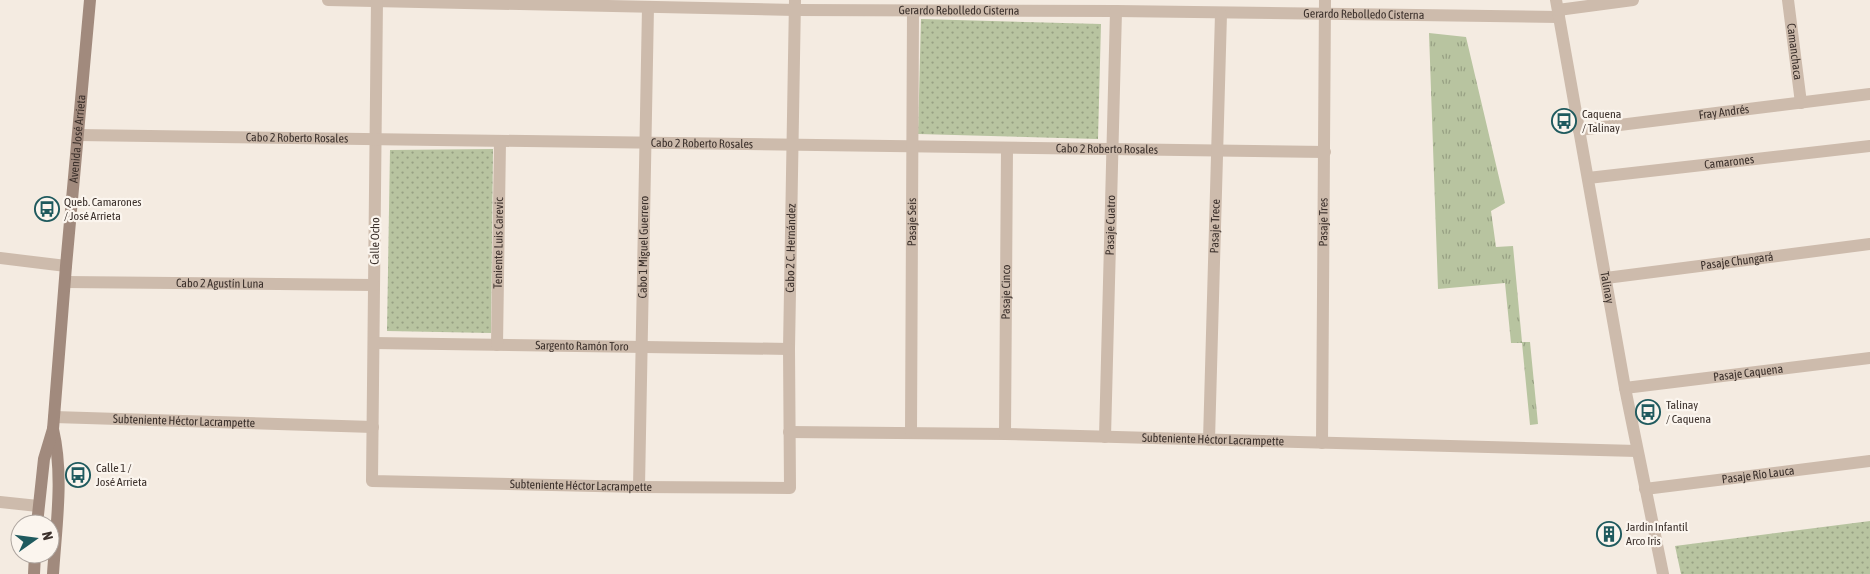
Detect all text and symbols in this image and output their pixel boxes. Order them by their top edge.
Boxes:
street label: Gerardo Rebolledo Cisterna [898,3,1019,18]
street label: Gerardo Rebolledo Cisterna [1303,7,1424,22]
street label: Camanchaca [1784,22,1805,81]
street label: Avenida José Arrieta [67,94,88,184]
street label: Fray Andrés [1698,102,1750,122]
place label: Caquena / Talinay [1582,107,1621,135]
bus stop icon: Caquena / Talinay [1551,108,1577,134]
street label: Cabo 2 Roberto Rosales [246,130,348,146]
street label: Cabo 2 Roberto Rosales [651,136,753,151]
street label: Cabo 2 Roberto Rosales [1056,141,1158,157]
street label: Camarones [1703,152,1755,172]
street label: Pasaje Cuatro [1103,194,1118,255]
place label: Queb. Camarones / José Arrieta [64,195,142,223]
street label: Cabo 1 Miguel Guerrero [636,195,651,299]
bus stop icon: Queb. Camarones / José Arrieta [34,196,60,222]
street label: Teniente Luis Carevic [491,197,506,289]
street label: Pasaje Seis [905,198,919,246]
street label: Pasaje Tres [1316,198,1331,246]
street label: Pasaje Trece [1207,199,1223,253]
street label: Cabo 2 C. Hernández [783,203,799,293]
street label: Calle Ocho [368,217,382,265]
street label: Pasaje Chungará [1700,250,1774,273]
street label: Pasaje Cinco [999,264,1013,320]
street label: Talinay [1597,270,1617,305]
street label: Cabo 2 Agustín Luna [176,276,264,291]
street label: Sargento Ramón Toro [535,338,629,354]
street label: Pasaje Caquena [1712,362,1784,384]
place label: Talinay / Caquena [1666,398,1711,426]
bus stop icon: Talinay / Caquena [1635,399,1661,425]
street label: Subteniente Héctor Lacrampette [113,412,255,430]
street label: Subteniente Héctor Lacrampette [1142,431,1284,449]
place label: Calle 1 / José Arrieta [96,461,147,489]
bus stop icon: Calle 1 / José Arrieta [65,462,91,488]
street label: Pasaje Río Lauca [1721,463,1795,486]
street label: Subteniente Héctor Lacrampette [510,477,652,494]
north arrow [10,514,60,564]
place label: Jardin Infantil Arco Iris [1626,520,1689,548]
building icon: Jardin Infantil Arco Iris [1596,521,1622,547]
text: N [39,530,56,542]

